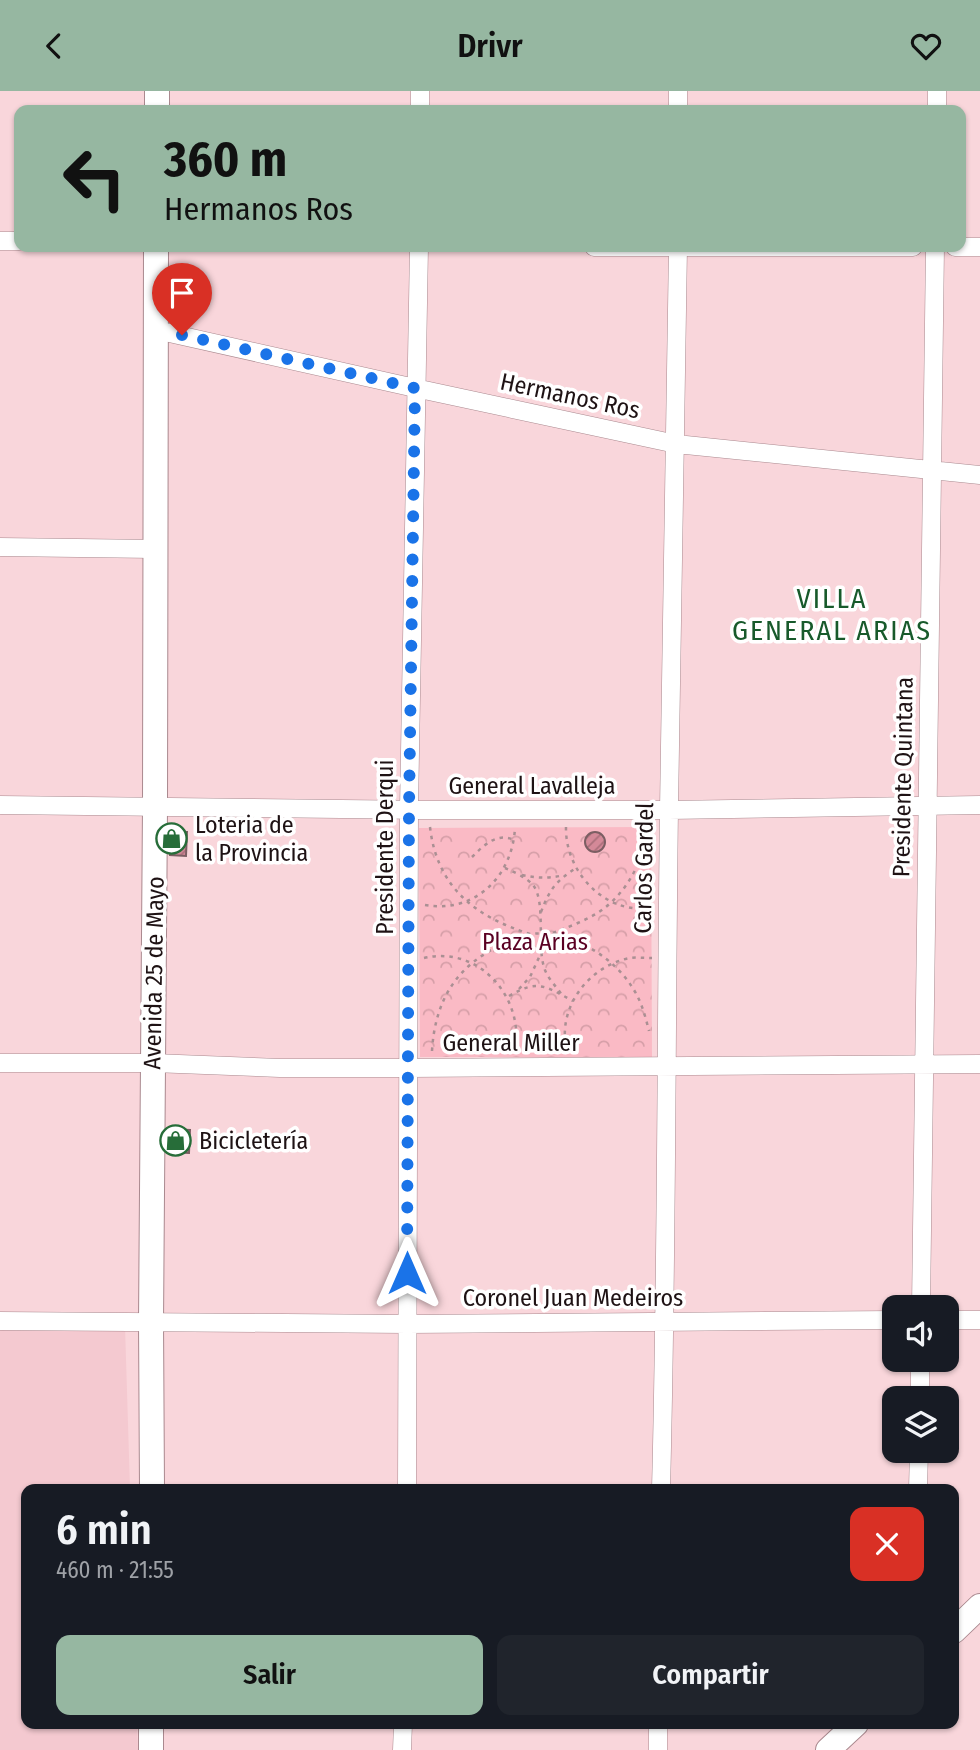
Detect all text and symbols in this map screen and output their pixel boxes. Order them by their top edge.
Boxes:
icon: back [35,27,73,65]
text: Drivr [457,27,523,65]
icon: heart [907,27,945,65]
text: 360 m [164,130,287,189]
icon: left [49,133,140,224]
text: Hermanos Ros [164,190,353,228]
pin [152,263,212,335]
icon: arrive [163,274,201,312]
street label: Hermanos Ros [498,368,642,424]
district label: VILLA GENERAL ARIAS [732,582,932,647]
street label: Presidente Quintana [887,677,919,877]
street label: Presidente Derqui [371,759,399,935]
street label: General Lavalleja [448,772,616,800]
street label: Carlos Gardel [629,802,659,934]
place label: Loteria de la Provincia [195,811,308,867]
shop icon: Loteria de la Provincia [155,822,189,856]
street label: Avenida 25 de Mayo [138,876,170,1070]
park label: Plaza Arias [482,928,588,956]
street label: General Miller [442,1029,580,1057]
shop icon: Bicicletería [159,1124,193,1158]
place label: Bicicletería [199,1127,308,1155]
position arrow [370,1236,444,1310]
street label: Coronel Juan Medeiros [463,1284,683,1312]
map controls [882,1295,959,1463]
button: sound [882,1295,959,1372]
button: layers [882,1386,959,1463]
text: 6 min [56,1505,152,1555]
button: close [850,1507,924,1581]
text: 460 m · 21:55 [56,1556,174,1584]
button: Salir [56,1635,483,1715]
button: Compartir [497,1635,924,1715]

